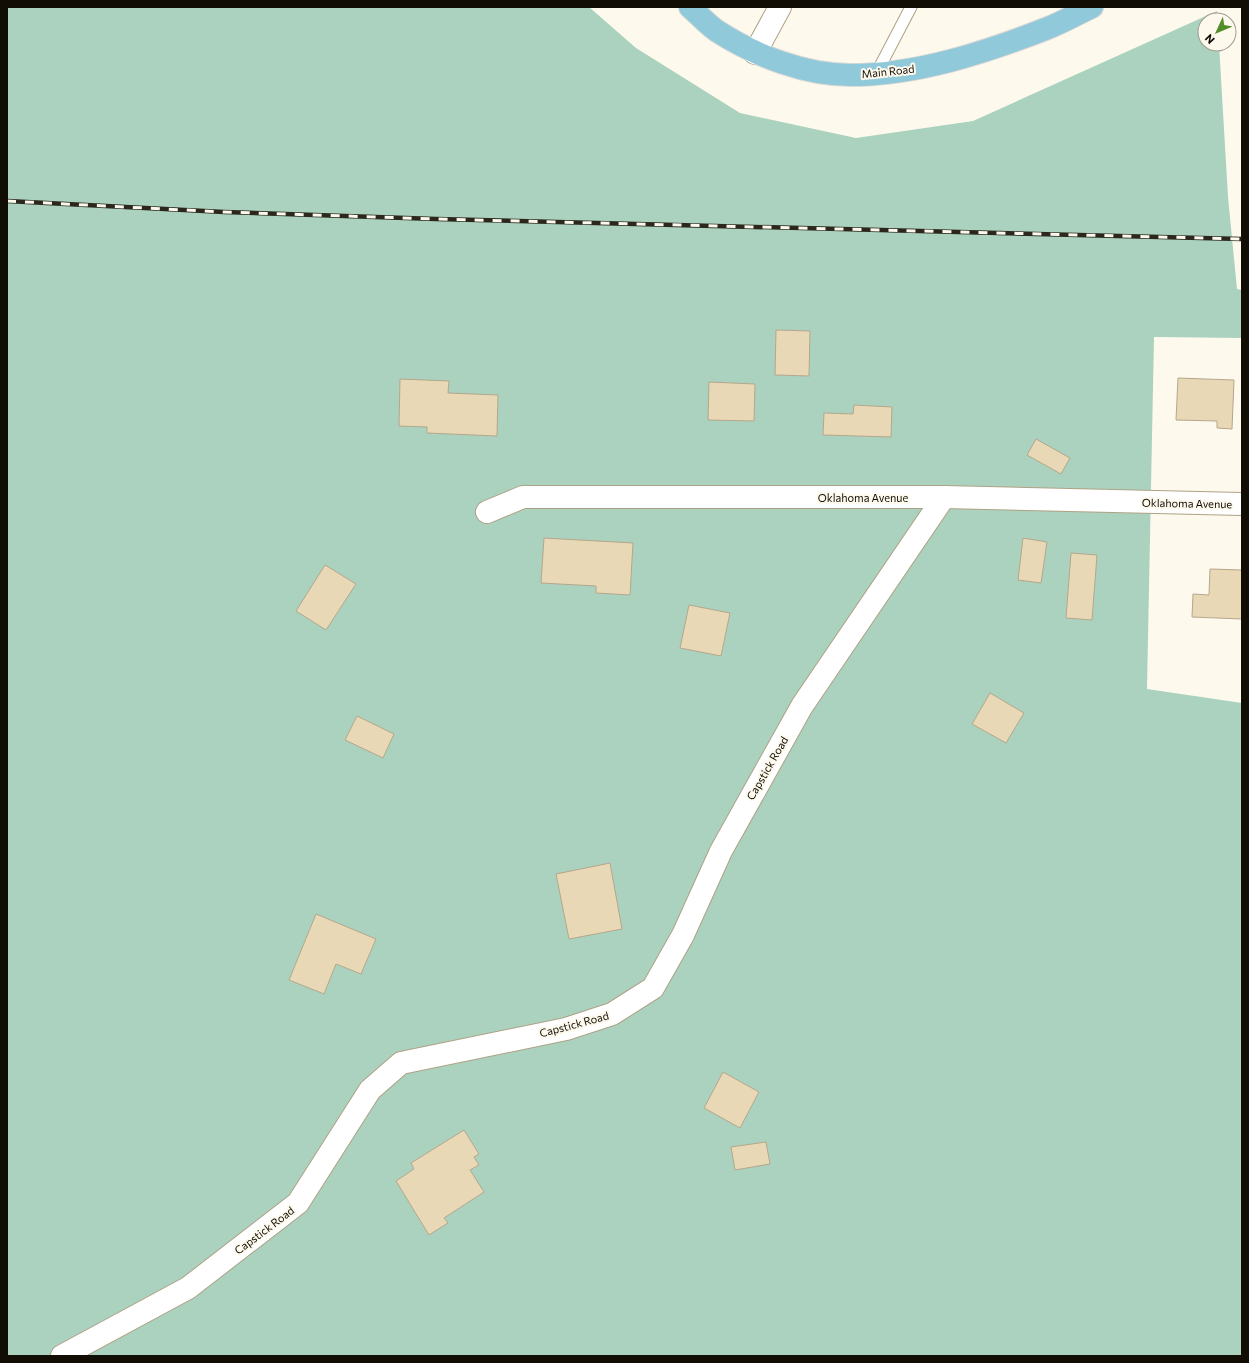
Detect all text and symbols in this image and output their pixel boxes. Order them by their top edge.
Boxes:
north arrow [1197,12,1237,52]
text: N [1202,32,1217,47]
street label: Main Road [861,62,915,80]
street label: Oklahoma Avenue [818,491,908,504]
street label: Oklahoma Avenue [1142,496,1233,510]
street label: Capstick Road [744,734,790,802]
street label: Capstick Road [538,1009,610,1039]
street label: Capstick Road [232,1203,296,1257]

